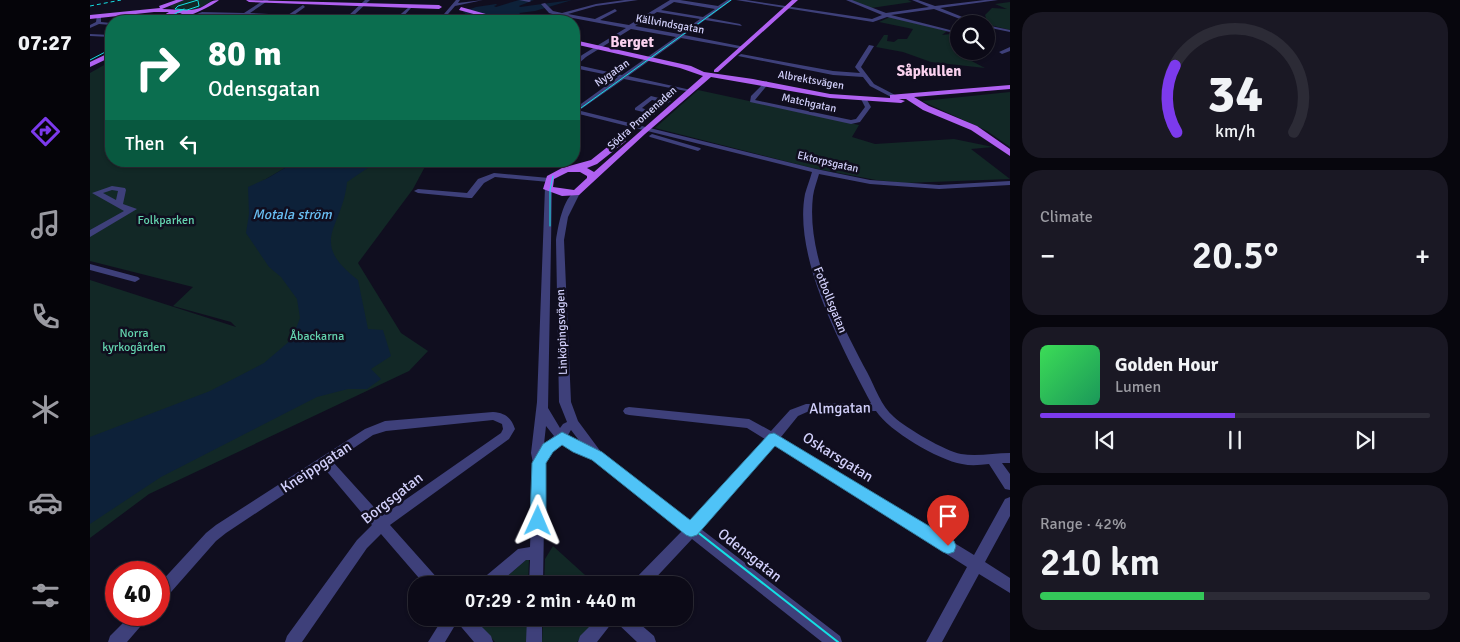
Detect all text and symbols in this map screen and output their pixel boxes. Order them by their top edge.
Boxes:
street label: Källvindsgatan [635,12,705,36]
map controls [950,15,995,60]
button: search [950,15,995,60]
text: 07:27 [18,29,72,56]
text: 80 m [208,32,282,75]
district label: Berget [610,33,654,51]
icon: right [125,35,190,100]
street label: Nygatan [592,56,632,90]
district label: Såpkullen [897,62,961,80]
text: 34 [1207,62,1263,126]
street label: Albrektsvägen [777,68,845,92]
text: Odensgatan [208,75,320,102]
street label: Södra Promenaden [605,84,679,152]
street label: Matchgatan [780,91,838,115]
icon: directions [28,114,63,149]
text: km/h [1215,120,1255,142]
icon: left [175,130,203,158]
text: Then [125,132,165,156]
street label: Ektorpsgatan [796,149,860,175]
water label: Motala ström [252,206,332,223]
icon: music [28,207,63,242]
text: Climate [1040,207,1093,227]
park label: Folkparken [138,213,194,228]
text: 20.5° [1192,232,1278,279]
text: − [1040,239,1055,273]
text: + [1415,239,1430,273]
street label: Fotbollsgatan [810,265,850,335]
street label: Linköpingsvägen [553,289,571,375]
icon: phone [28,299,63,334]
park label: Norra kyrkogården [102,326,166,355]
park label: Åbackarna [290,329,344,344]
text: Golden Hour [1115,353,1218,377]
text: Lumen [1115,377,1161,397]
icon: climate [28,392,63,427]
street label: Almgatan [809,398,871,418]
icon: previous [1091,426,1119,454]
icon: pause [1221,426,1249,454]
icon: next [1351,426,1379,454]
street label: Oskarsgatan [799,428,877,486]
street label: Kneippgatan [277,437,355,497]
street label: Borgsgatan [358,468,426,528]
icon: car [28,485,63,520]
position arrow [511,494,563,546]
pin [927,495,969,546]
icon: arrive [934,502,962,530]
text: Range · 42% [1040,514,1126,534]
street label: Odensgatan [714,524,786,586]
text: 210 km [1040,539,1160,586]
speed limit sign: 40 [105,561,170,626]
icon: filters [28,578,63,613]
text: 07:29 · 2 min · 440 m [465,589,636,613]

